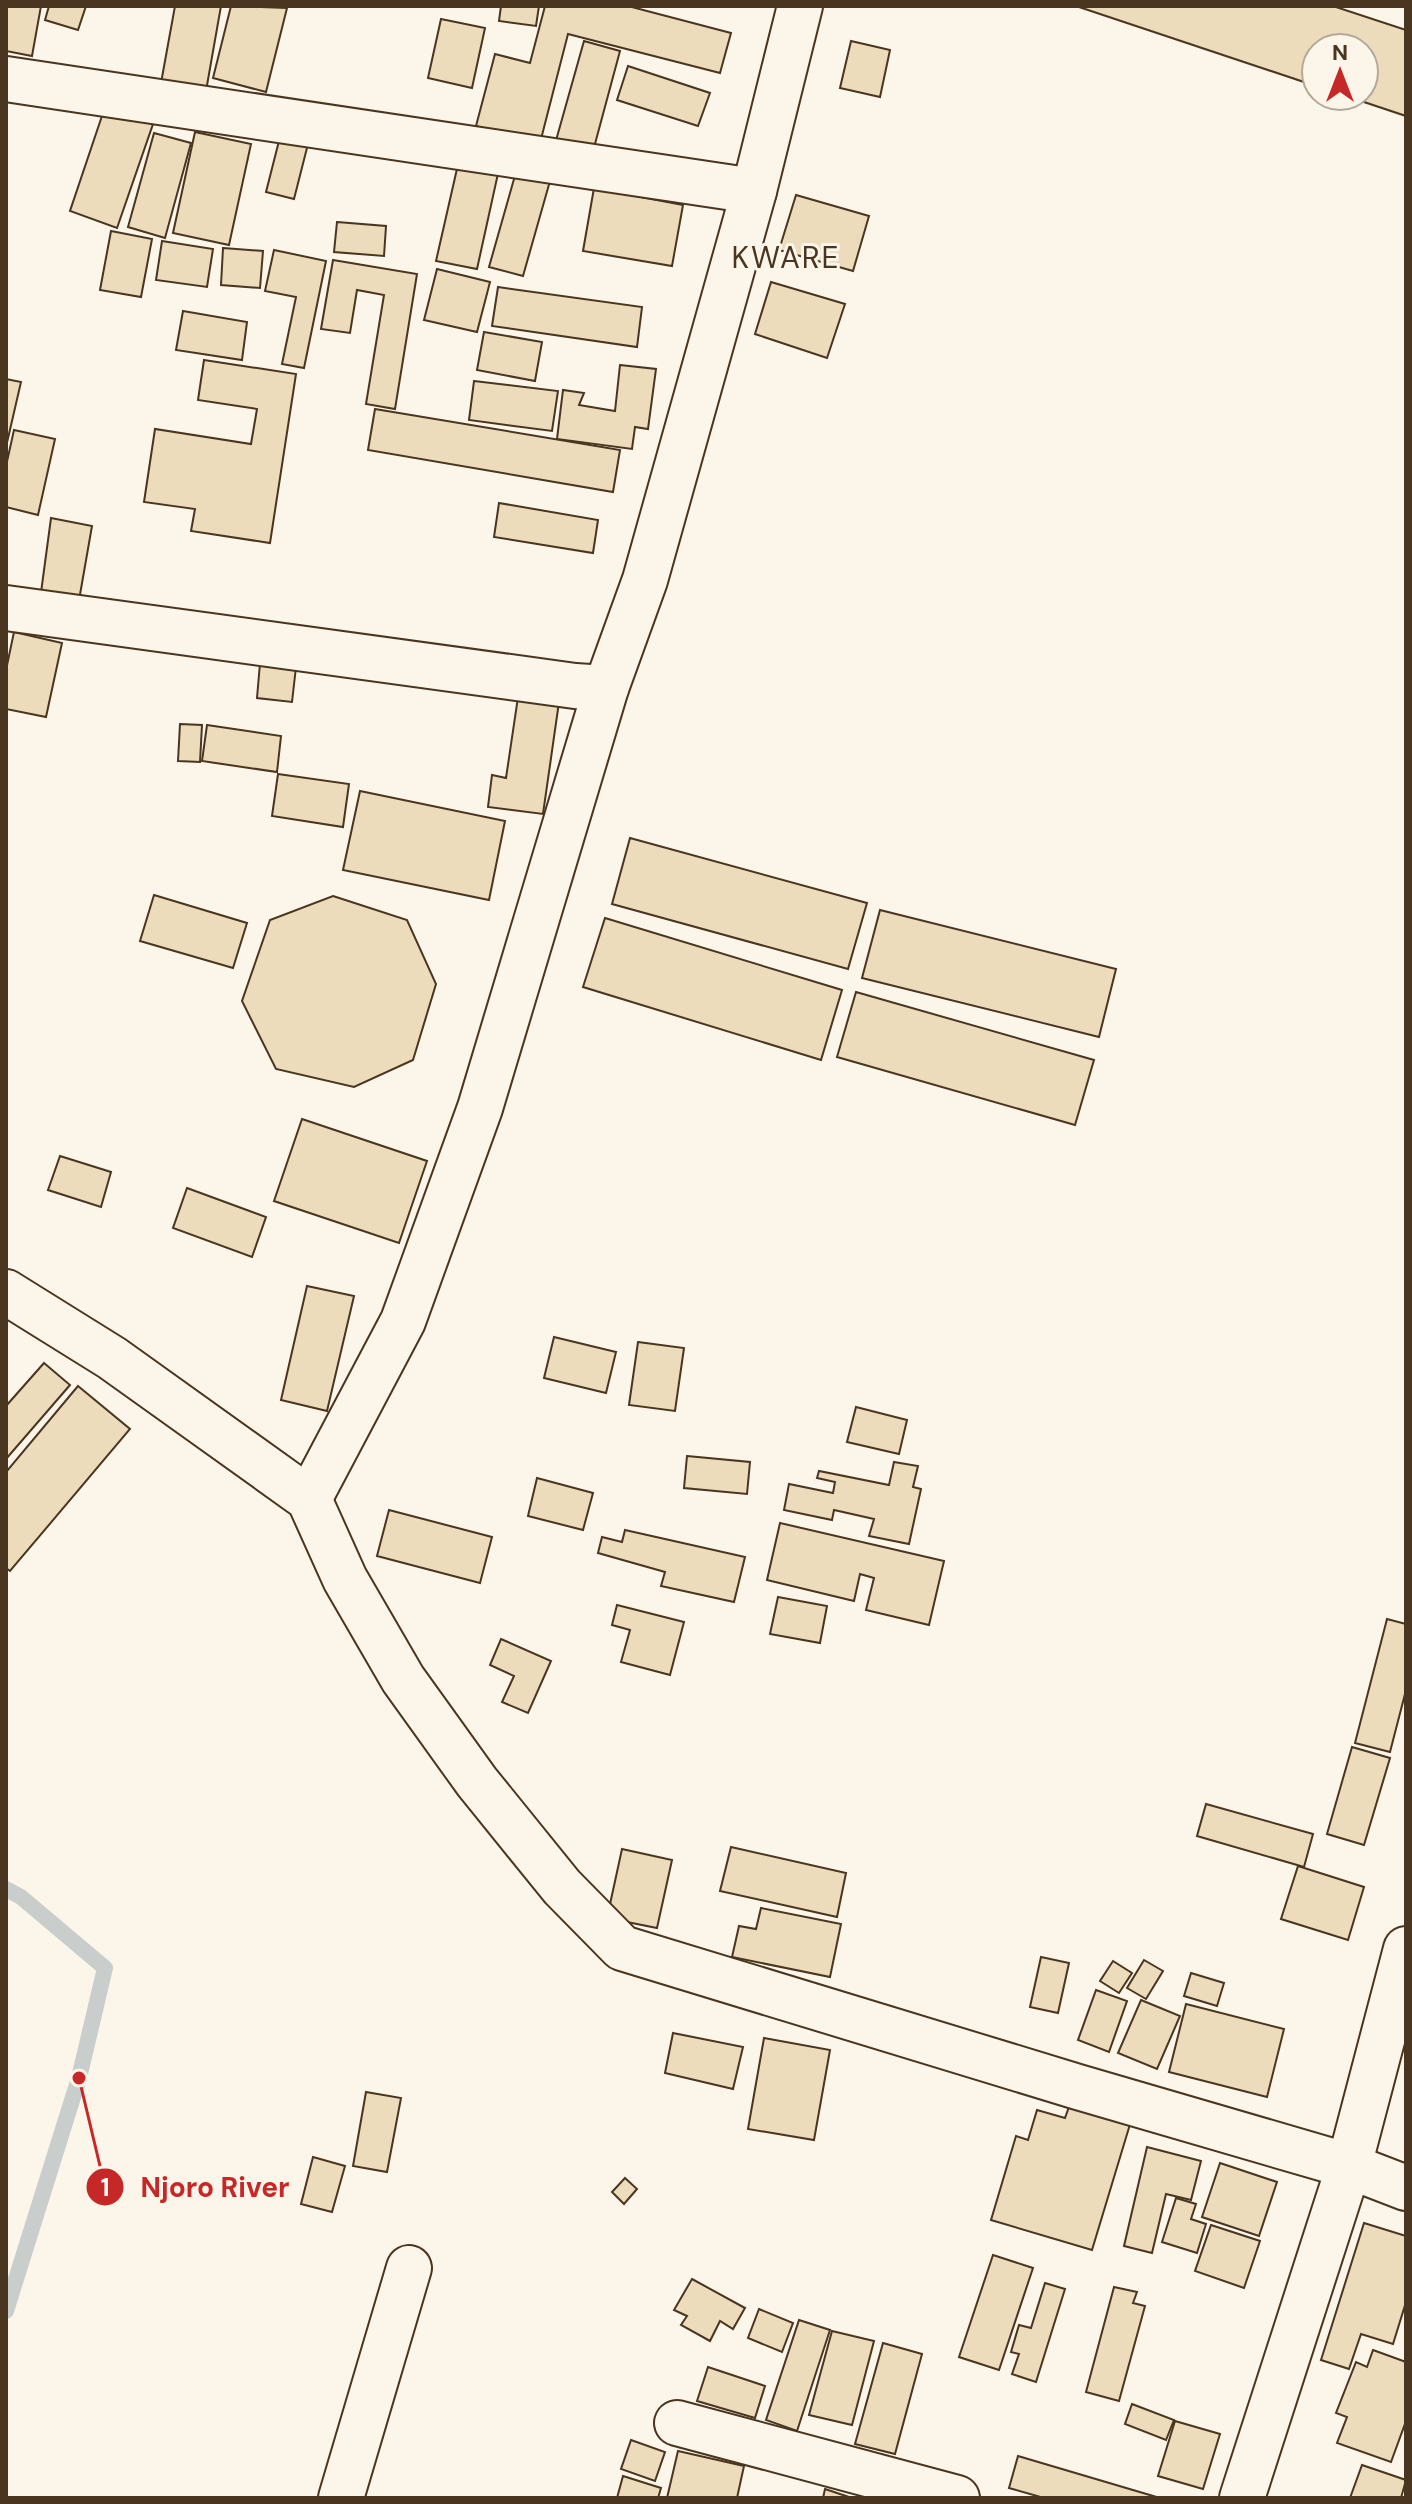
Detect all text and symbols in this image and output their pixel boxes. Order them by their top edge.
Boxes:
north arrow [1300,32,1380,112]
text: N [1332,38,1348,67]
district label: KWARE [731,238,841,277]
callout: Njoro River [85,2161,305,2213]
text: Njoro River [141,2169,289,2206]
text: 1 [101,2172,109,2203]

